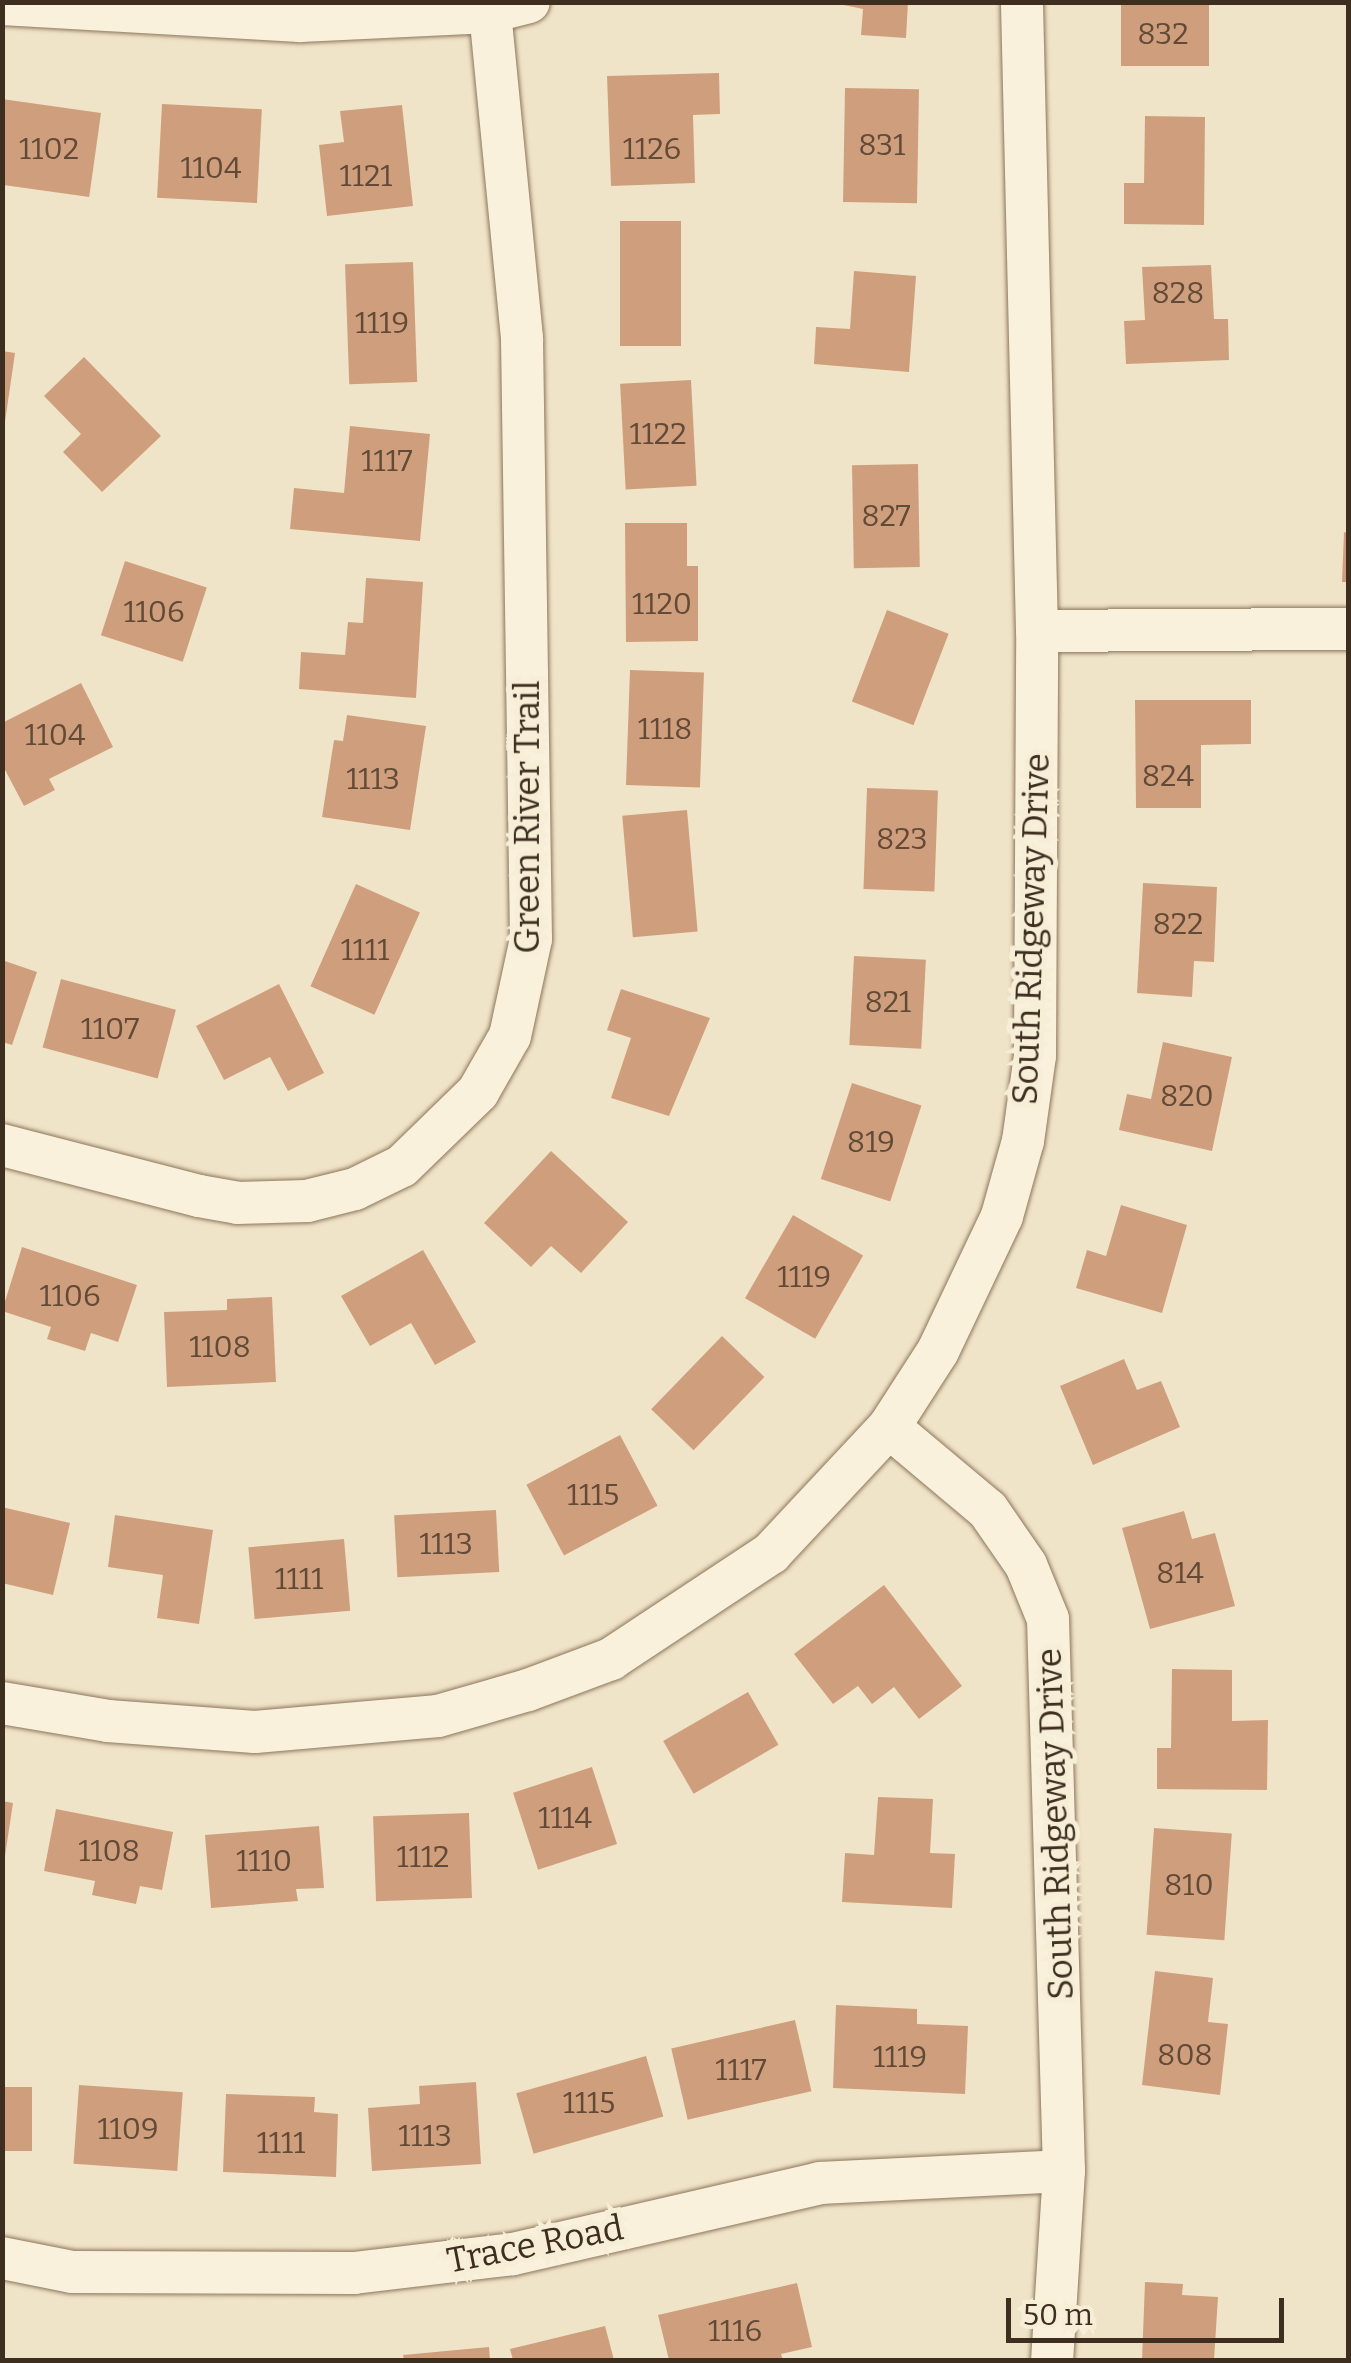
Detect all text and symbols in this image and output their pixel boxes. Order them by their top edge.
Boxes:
house number: 832 [1138,16,1188,52]
house number: 831 [859,127,905,163]
house number: 1102 [19,131,79,167]
house number: 1126 [623,131,681,167]
house number: 1104 [180,150,242,186]
house number: 1121 [340,158,392,194]
house number: 828 [1152,275,1204,311]
house number: 1119 [355,305,409,341]
house number: 1122 [630,416,686,452]
house number: 1117 [361,443,413,479]
house number: 827 [861,498,911,534]
house number: 1120 [632,586,692,622]
house number: 1106 [123,594,185,630]
street label: Green River Trail [506,680,548,954]
house number: 1118 [638,711,692,747]
house number: 1104 [24,717,86,753]
street label: South Ridgeway Drive [1004,752,1058,1106]
house number: 824 [1142,758,1194,794]
house number: 1113 [346,761,400,797]
house number: 823 [876,821,928,857]
house number: 822 [1153,906,1203,942]
house number: 1111 [341,932,389,968]
house number: 821 [865,984,911,1020]
house number: 1107 [81,1011,139,1047]
house number: 820 [1160,1078,1214,1114]
house number: 819 [847,1124,895,1160]
house number: 1119 [777,1259,831,1295]
house number: 1106 [39,1278,101,1314]
house number: 1108 [189,1329,251,1365]
house number: 1115 [567,1477,619,1513]
house number: 1113 [419,1526,473,1562]
house number: 814 [1156,1555,1204,1591]
house number: 1111 [275,1561,323,1597]
street label: South Ridgeway Drive [1028,1647,1082,2001]
house number: 1114 [538,1800,592,1836]
house number: 1108 [78,1833,140,1869]
house number: 1112 [397,1839,449,1875]
house number: 1110 [236,1843,292,1879]
house number: 810 [1164,1867,1214,1903]
house number: 808 [1157,2037,1213,2073]
house number: 1119 [873,2039,927,2075]
house number: 1117 [715,2052,767,2088]
house number: 1115 [563,2085,615,2121]
house number: 1109 [97,2111,159,2147]
house number: 1113 [398,2118,452,2154]
house number: 1111 [257,2125,305,2161]
street label: Trace Road [443,2206,627,2282]
scale bar [1011,2278,1288,2340]
text: 50 m [1023,2297,1093,2333]
house number: 1116 [708,2313,762,2349]

